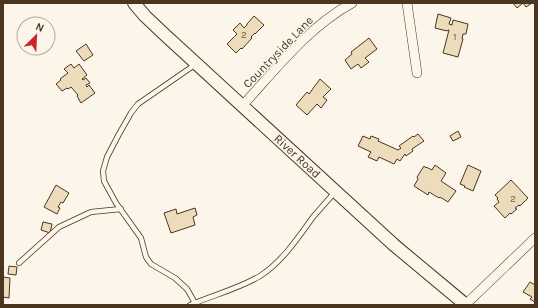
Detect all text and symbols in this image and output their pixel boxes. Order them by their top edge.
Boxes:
street label: Countryside Lane [240,13,316,91]
north arrow [16,16,56,56]
text: N [34,20,46,35]
house number: 2 [241,29,247,41]
house number: 1 [453,31,457,43]
street label: River Road [271,131,323,181]
house number: 2 [510,193,516,205]

